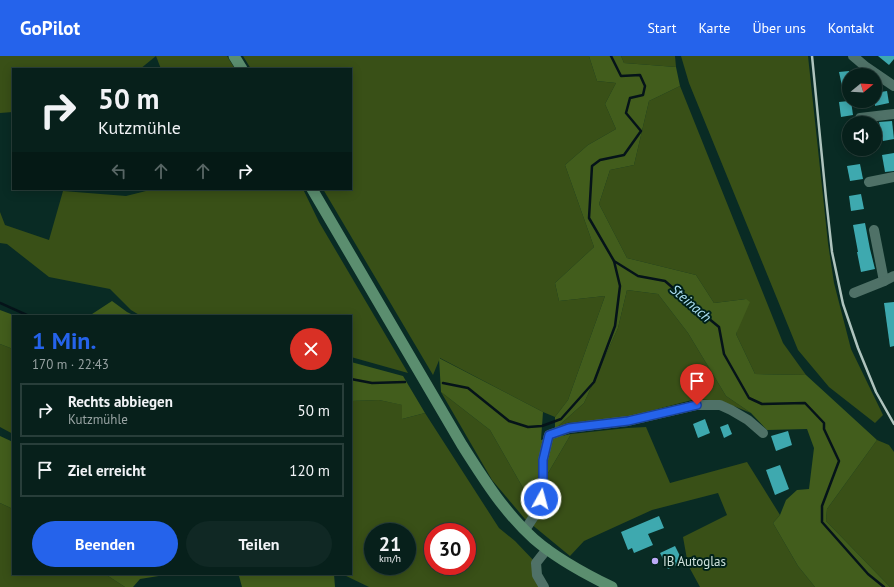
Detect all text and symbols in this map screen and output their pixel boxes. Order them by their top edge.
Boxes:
text: GoPilot [20,16,80,40]
text: Start [647,19,676,37]
text: Karte [698,19,730,37]
text: Über uns [752,19,806,37]
text: Kontakt [828,19,874,37]
north arrow [842,68,882,108]
map controls [842,68,882,156]
text: 50 m [98,80,159,117]
icon: right [32,84,84,136]
text: Kutzmühle [98,116,181,139]
button: sound [842,116,882,156]
icon: left [108,160,130,182]
icon: ahead [150,160,172,182]
icon: ahead [192,160,214,182]
icon: right [234,160,256,182]
water label: Steinach [667,280,715,326]
text: 1 Min. [32,325,96,356]
button: close [290,328,332,370]
text: 170 m · 22:43 [32,356,109,373]
pin [680,364,714,405]
icon: arrive [686,370,708,392]
text: Rechts abbiegen [68,392,173,411]
icon: right [34,399,56,421]
text: 50 m [297,401,330,420]
text: Kutzmühle [68,411,128,428]
icon: arrive [34,459,56,481]
text: Ziel erreicht [68,461,146,480]
text: 120 m [289,461,330,480]
position arrow [520,478,562,520]
button: Beenden [32,521,178,567]
button: Teilen [186,521,332,567]
speed limit sign: 30 [424,523,476,575]
text: 21 [379,531,401,557]
text: km/h [379,552,401,565]
place label: IB Autoglas [663,553,726,570]
marker: IB Autoglas [650,556,660,566]

